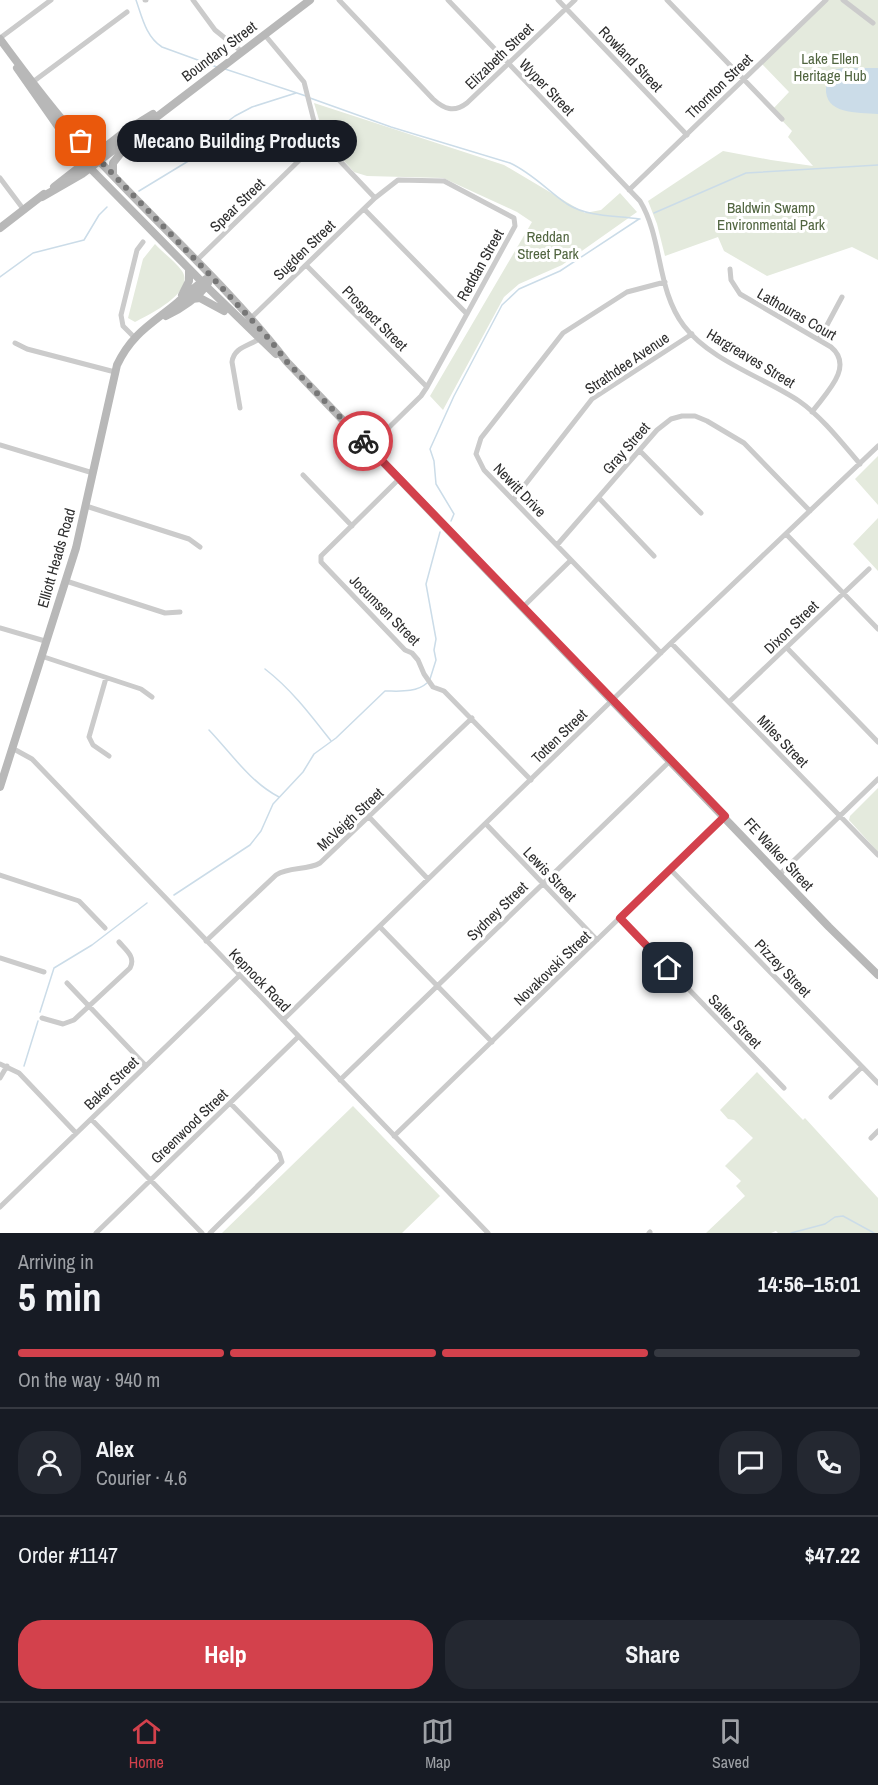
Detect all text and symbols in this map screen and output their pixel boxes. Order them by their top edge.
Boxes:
street label: Boundary Street [177,16,261,86]
street label: Elizabeth Street [460,18,538,94]
street label: Rowland Street [594,21,668,97]
street label: Thornton Street [681,48,757,123]
park label: Lake Ellen Heritage Hub [793,48,867,86]
street label: Wyper Street [515,54,580,120]
pin [55,115,106,166]
callout: Mecano Building Products [117,120,357,162]
icon: bag [64,124,97,157]
text: Mecano Building Products [134,127,340,154]
street label: Spear Street [205,173,270,237]
park label: Baldwin Swamp Environmental Park [717,197,826,235]
street label: Sugden Street [268,215,340,285]
street label: Reddan Street [452,225,509,305]
park label: Reddan Street Park [517,226,580,264]
street label: Prospect Street [338,281,413,356]
street label: Lathouras Court [754,283,841,345]
street label: Hargreaves Street [703,323,800,393]
street label: Strathdee Avenue [581,327,673,399]
courier [333,411,393,471]
street label: Gray Street [597,417,655,479]
icon: bike [347,425,380,458]
street label: Newitt Drive [489,458,551,522]
street label: Elliott Heads Road [32,506,80,610]
street label: Jocumsen Street [345,570,425,650]
street label: Dixon Street [759,595,823,658]
street label: Totten Street [527,704,592,768]
street label: Miles Street [753,710,814,772]
street label: McVeigh Street [312,782,388,855]
street label: FE Walker Street [740,813,819,896]
street label: Lewis Street [519,842,582,906]
street label: Sydney Street [462,876,533,945]
street label: Novakovski Street [509,925,596,1010]
street label: Pizzey Street [750,934,816,1002]
pin [642,942,693,993]
street label: Kepnock Road [224,944,296,1016]
icon: home [651,951,684,984]
street label: Salter Street [704,989,767,1053]
street label: Baker Street [79,1051,143,1114]
street label: Greenwood Street [146,1083,233,1168]
text: Arriving in [18,1248,94,1275]
text: 14:56–15:01 [758,1269,860,1299]
text: 5 min [18,1271,102,1323]
text: On the way · 940 m [18,1366,160,1393]
button: person [18,1431,81,1494]
button: chat [719,1431,782,1494]
button: phone [797,1431,860,1494]
text: Alex [96,1434,134,1464]
text: Courier · 4.6 [96,1464,187,1491]
text: Order #1147 [18,1540,118,1570]
text: $47.22 [805,1540,860,1570]
button: Help [18,1620,433,1689]
button: Share [445,1620,860,1689]
tab: Home [129,1715,164,1773]
tab: Map [421,1715,454,1773]
tab: Saved [712,1715,749,1773]

